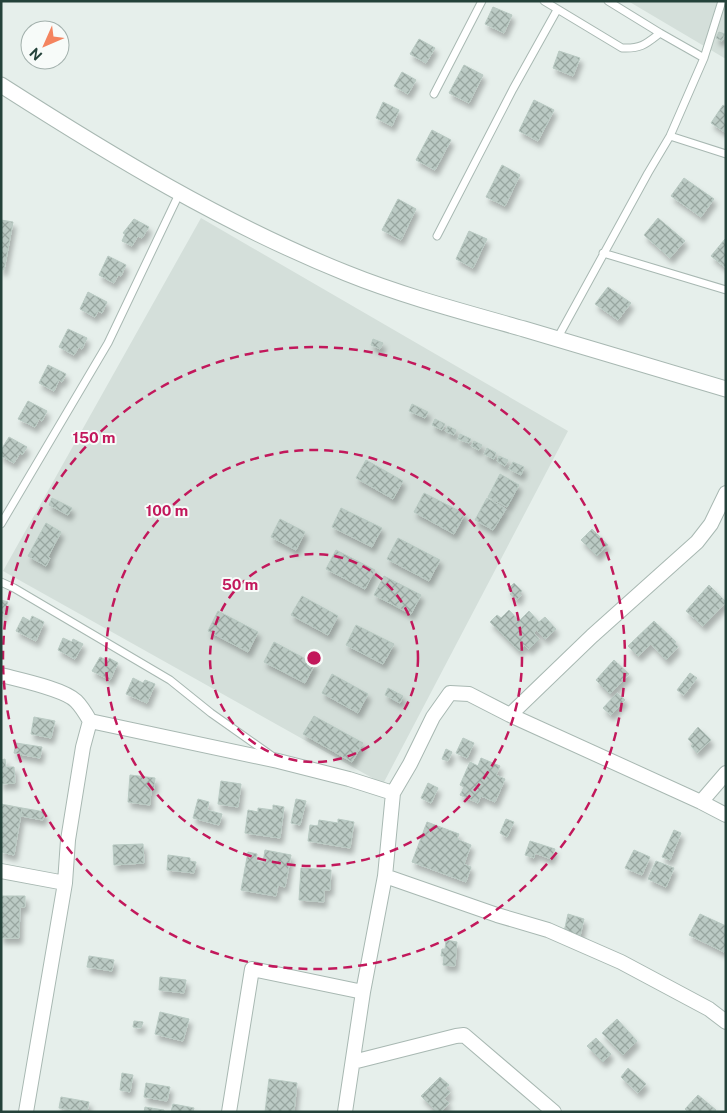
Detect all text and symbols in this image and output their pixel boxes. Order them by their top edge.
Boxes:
north arrow [20,20,70,70]
text: N [26,45,45,64]
text: 150 m [72,429,116,446]
text: 100 m [146,502,188,519]
text: 50 m [222,576,258,593]
centre of rings [305,649,323,667]

